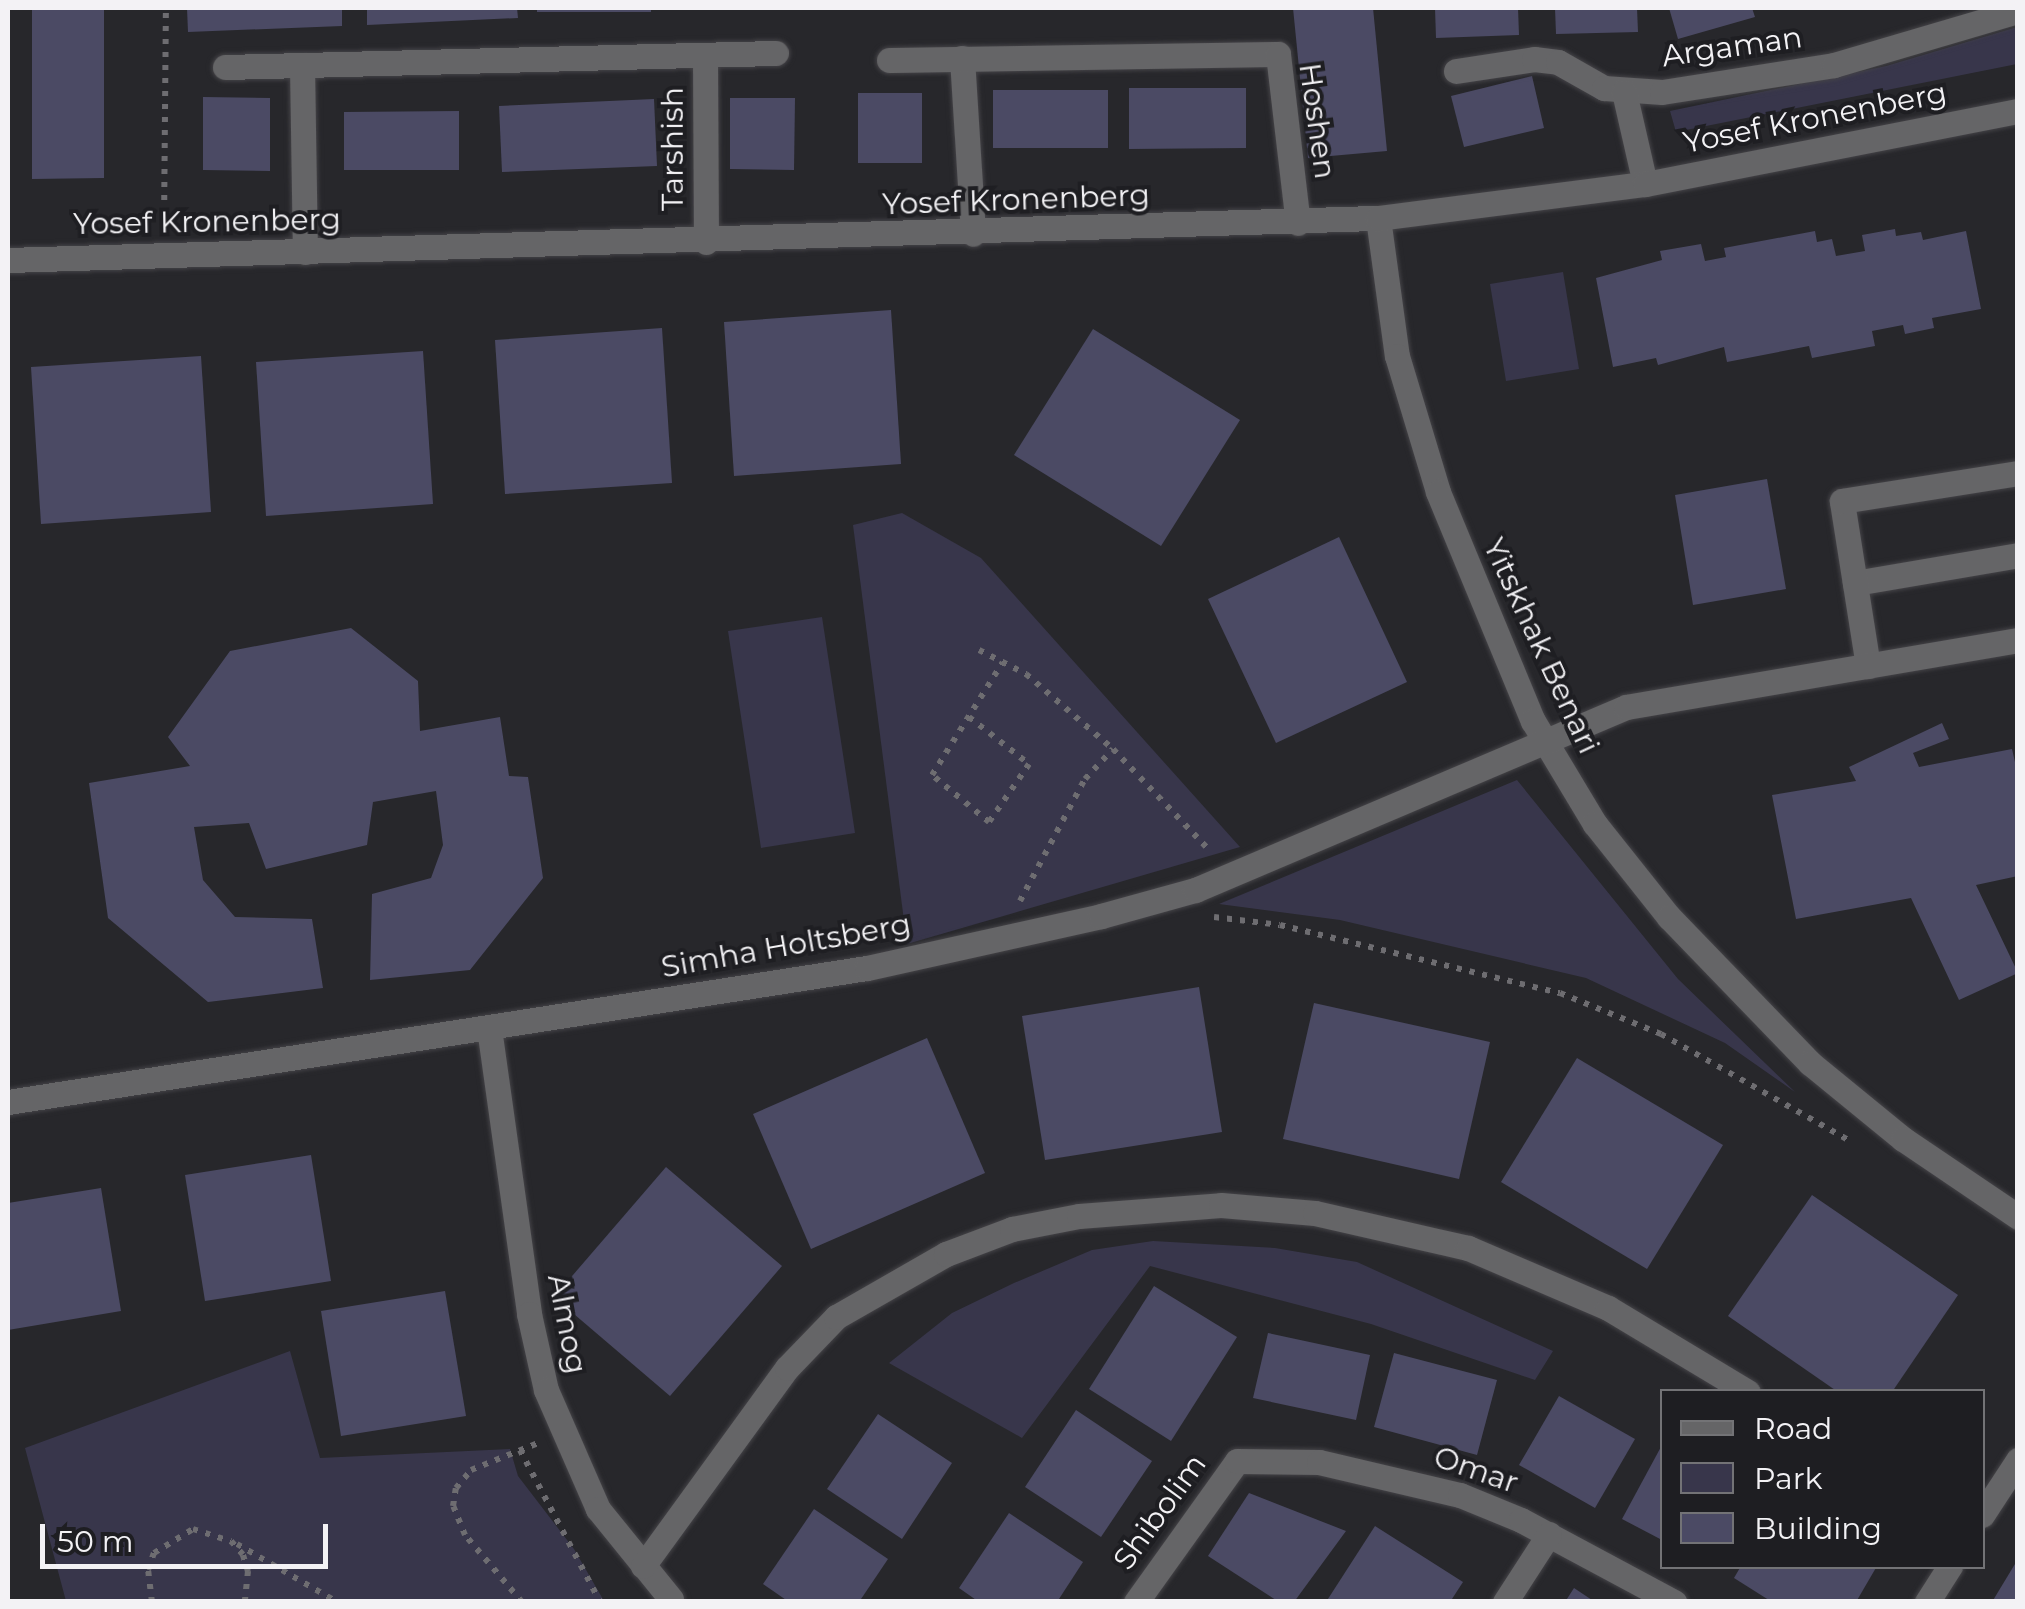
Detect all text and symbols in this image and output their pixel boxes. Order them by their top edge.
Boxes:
street label: Argaman [1660,19,1804,75]
street label: Hoshen [1291,61,1343,181]
street label: Yosef Kronenberg [1680,75,1950,161]
street label: Tarshish [655,87,691,211]
street label: Yosef Kronenberg [882,177,1150,223]
street label: Yosef Kronenberg [73,202,341,242]
street label: Yitskhak Benari [1475,533,1607,759]
street label: Simha Holtsberg [658,906,914,986]
street label: Almog [540,1271,594,1377]
legend [1660,1389,1985,1569]
text: Road [1754,1410,1832,1447]
street label: Omar [1429,1439,1523,1501]
street label: Shibolim [1106,1447,1214,1577]
text: Park [1754,1460,1823,1497]
scale bar [45,1504,332,1566]
text: Building [1754,1510,1882,1547]
text: 50 m [57,1523,134,1560]

